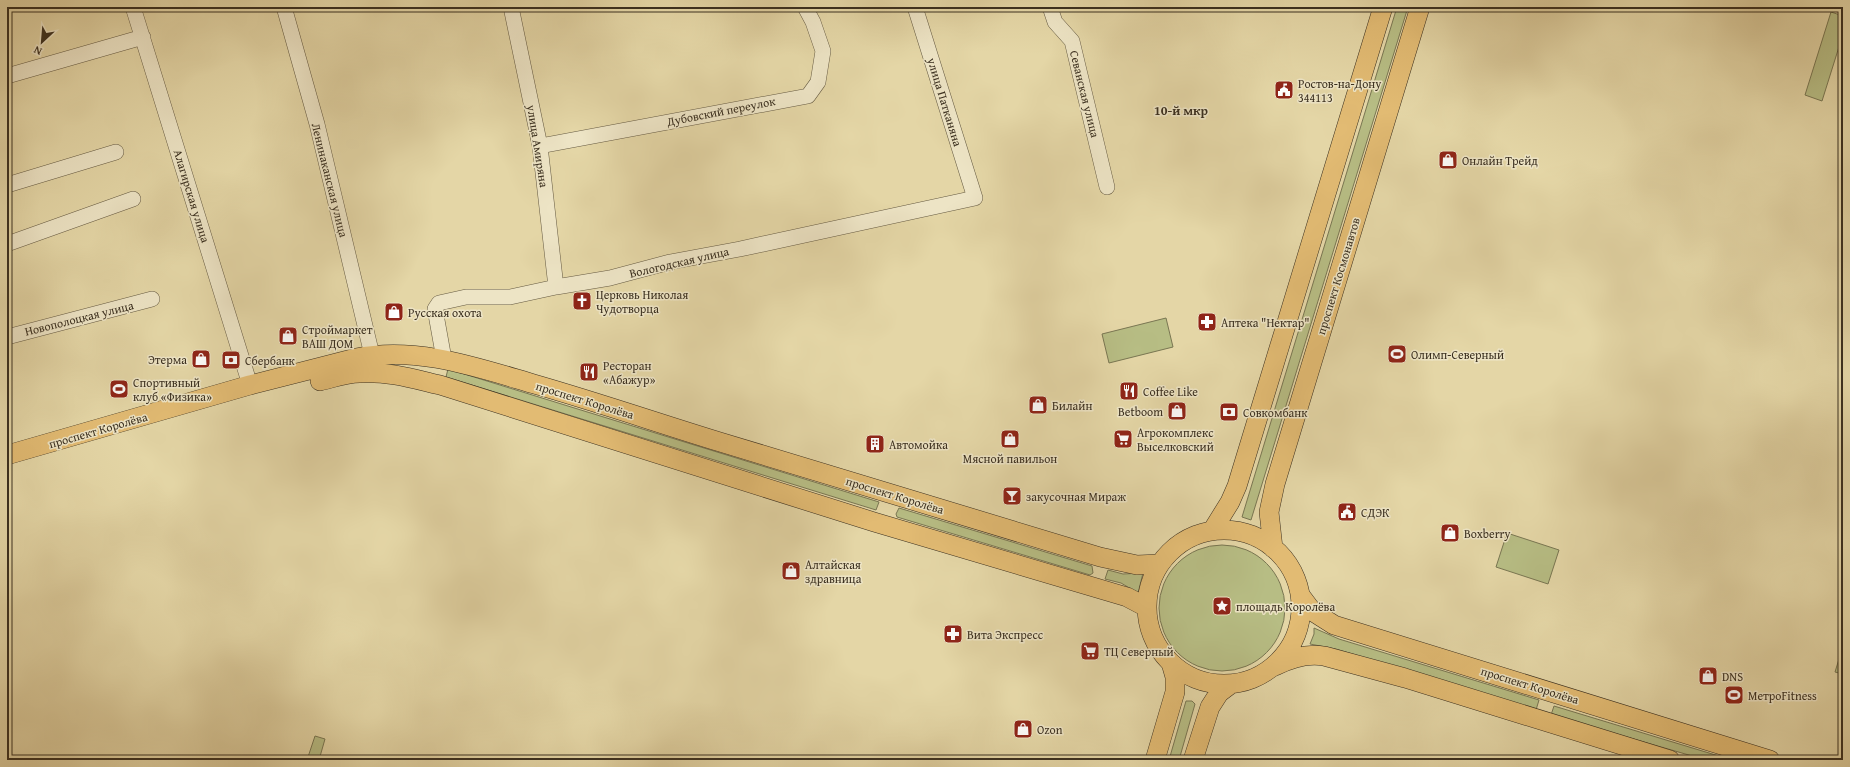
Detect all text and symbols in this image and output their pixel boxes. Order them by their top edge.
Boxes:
north arrow [22,22,62,62]
text: N [30,42,44,60]
street label: Севанская улица [1066,49,1104,140]
street label: улица Патканяна [923,55,967,149]
place label: Ростов-на-Дону 344113 [1298,75,1381,106]
public building icon: Ростов-на-Дону 344113 [1273,79,1295,101]
street label: Дубовский переулок [664,92,777,130]
district label: 10-й мкр [1154,101,1209,120]
street label: улица Амиряна [523,103,553,189]
street label: Ленинаканская улица [308,121,353,239]
street label: Алагирская улица [170,147,214,245]
shop icon: Онлайн Трейд [1437,149,1459,171]
place label: Онлайн Трейд [1462,152,1538,169]
street label: проспект Космонавтов [1312,215,1364,337]
street label: Вологодская улица [627,242,731,282]
place label: Церковь Николая Чудотворца [596,286,688,317]
church icon: Церковь Николая Чудотворца [571,290,593,312]
street label: Новополоцкая улица [23,296,135,340]
shop icon: Русская охота [383,301,405,323]
place label: Русская охота [408,304,482,321]
pharmacy icon: Аптека "Нектар" [1196,311,1218,333]
place label: Аптека "Нектар" [1221,314,1310,331]
place label: Строймаркет ВАШ ДОМ [302,321,373,352]
shop icon: Строймаркет ВАШ ДОМ [277,325,299,347]
sports icon: Олимп-Северный [1386,343,1408,365]
place label: Олимп-Северный [1411,346,1504,363]
shop icon: Этерма [190,348,212,370]
bank icon: Сбербанк [220,349,242,371]
place label: Этерма [148,351,187,368]
place label: Сбербанк [245,352,296,369]
place label: Ресторан «Абажур» [603,357,655,388]
restaurant icon: Ресторан «Абажур» [578,361,600,383]
place label: Спортивный клуб «Физика» [133,374,212,405]
street label: проспект Королёва [534,377,636,423]
sports icon: Спортивный клуб «Физика» [108,378,130,400]
restaurant icon: Coffee Like [1118,380,1140,402]
place label: Coffee Like [1143,383,1198,400]
shop icon: Билайн [1027,394,1049,416]
place label: Билайн [1052,397,1092,414]
shop icon: Betboom [1166,400,1188,422]
bank icon: Совкомбанк [1218,401,1240,423]
place label: Betboom [1118,403,1163,420]
place label: Совкомбанк [1243,404,1308,421]
street label: проспект Королёва [47,408,149,452]
place label: Агрокомплекс Выселковский [1137,424,1214,455]
shop icon: Мясной павильон [999,428,1021,450]
supermarket icon: Агрокомплекс Выселковский [1112,428,1134,450]
building icon: Автомойка [864,433,886,455]
place label: Автомойка [889,436,948,453]
place label: Мясной павильон [963,450,1057,467]
street label: проспект Королёва [844,472,946,518]
bar icon: закусочная Мираж [1001,485,1023,507]
place label: закусочная Мираж [1026,488,1126,505]
public building icon: СДЭК [1336,501,1358,523]
place label: СДЭК [1361,504,1390,521]
shop icon: Boxberry [1439,522,1461,544]
place label: Boxberry [1464,525,1511,542]
place label: Алтайская здравница [805,556,862,587]
shop icon: Алтайская здравница [780,560,802,582]
place icon: площадь Королёва [1211,595,1233,617]
place label: площадь Королёва [1236,598,1335,615]
pharmacy icon: Вита Экспресс [942,623,964,645]
place label: Вита Экспресс [967,626,1044,643]
supermarket icon: ТЦ Северный [1079,640,1101,662]
place label: ТЦ Северный [1104,643,1174,660]
street label: проспект Королёва [1479,662,1581,708]
shop icon: DNS [1697,665,1719,687]
place label: DNS [1722,668,1743,685]
sports icon: МетроFitness [1723,684,1745,706]
place label: МетроFitness [1748,687,1817,704]
shop icon: Ozon [1012,718,1034,740]
place label: Ozon [1037,721,1063,738]

